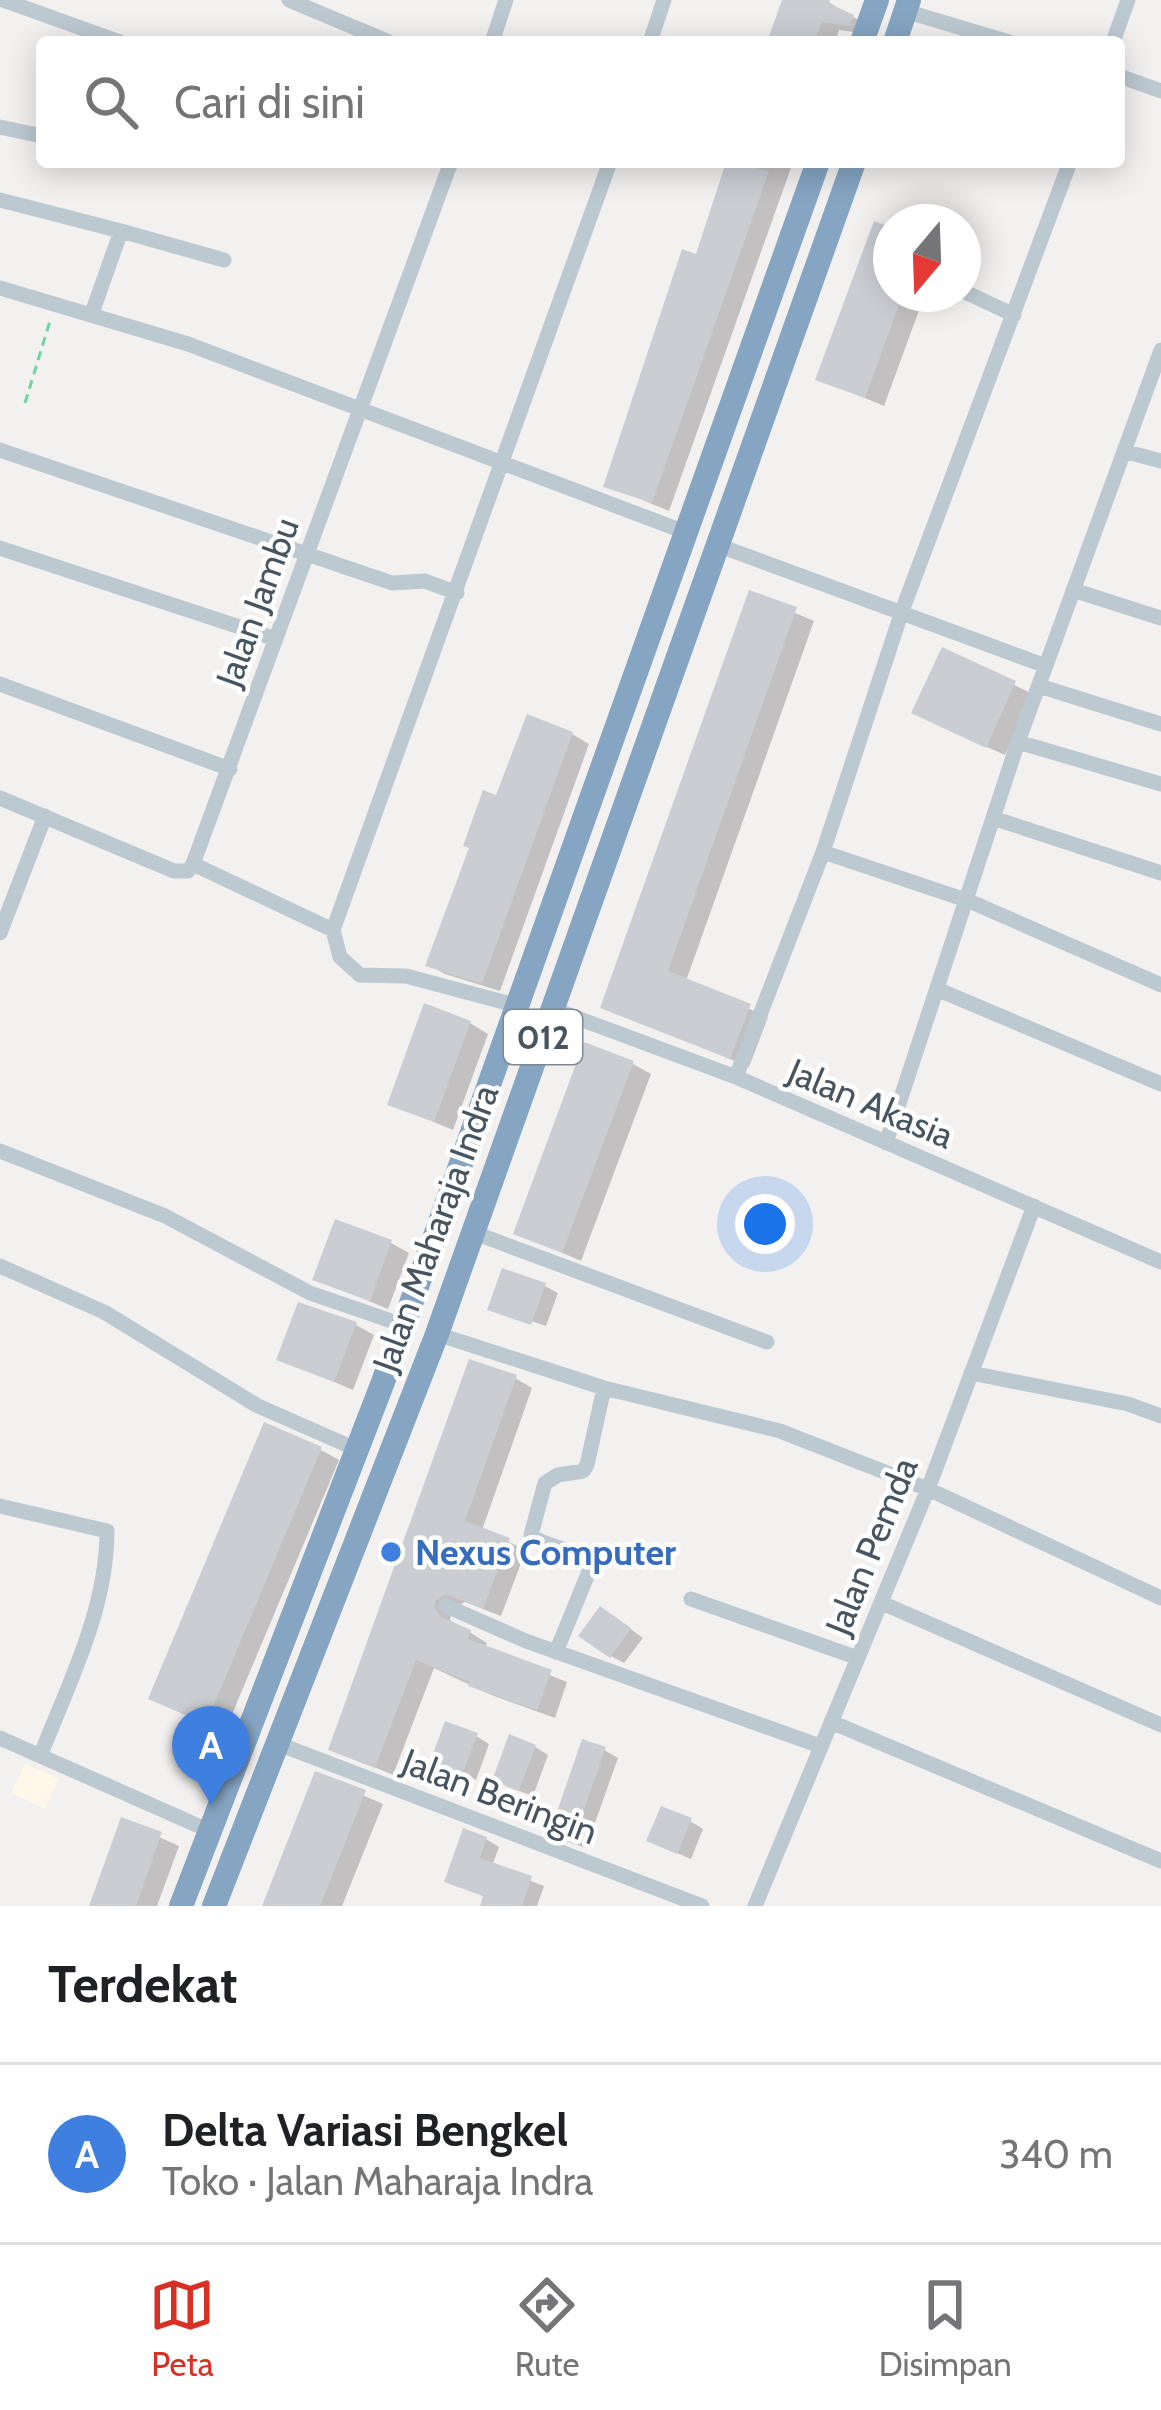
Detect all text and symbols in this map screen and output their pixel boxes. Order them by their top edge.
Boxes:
search box [36,36,1125,168]
icon: search [78,69,144,135]
text: Cari di sini [174,75,365,129]
north arrow [873,204,981,312]
street label: Jalan Jambu [206,511,308,693]
road number: 012 [504,1010,582,1064]
street label: Jalan Akasia [781,1048,960,1158]
street label: Jalan Maharaja Indra [362,1079,507,1378]
your location [735,1194,795,1254]
street label: Jalan Pemda [815,1451,927,1642]
place label: Nexus Computer [415,1530,676,1574]
marker: Nexus Computer [378,1539,404,1565]
pin: A [172,1706,250,1805]
street label: Jalan Beringin [395,1738,604,1853]
text: Terdekat [48,1953,238,2015]
text: Delta Variasi Bengkel [162,2103,568,2157]
text: A [75,2130,99,2178]
text: 340 m [999,2130,1113,2178]
text: Toko · Jalan Maharaja Indra [162,2157,593,2205]
tab: Peta [149,2272,215,2384]
tab: Rute [514,2272,580,2384]
tab: Disimpan [879,2272,1012,2384]

